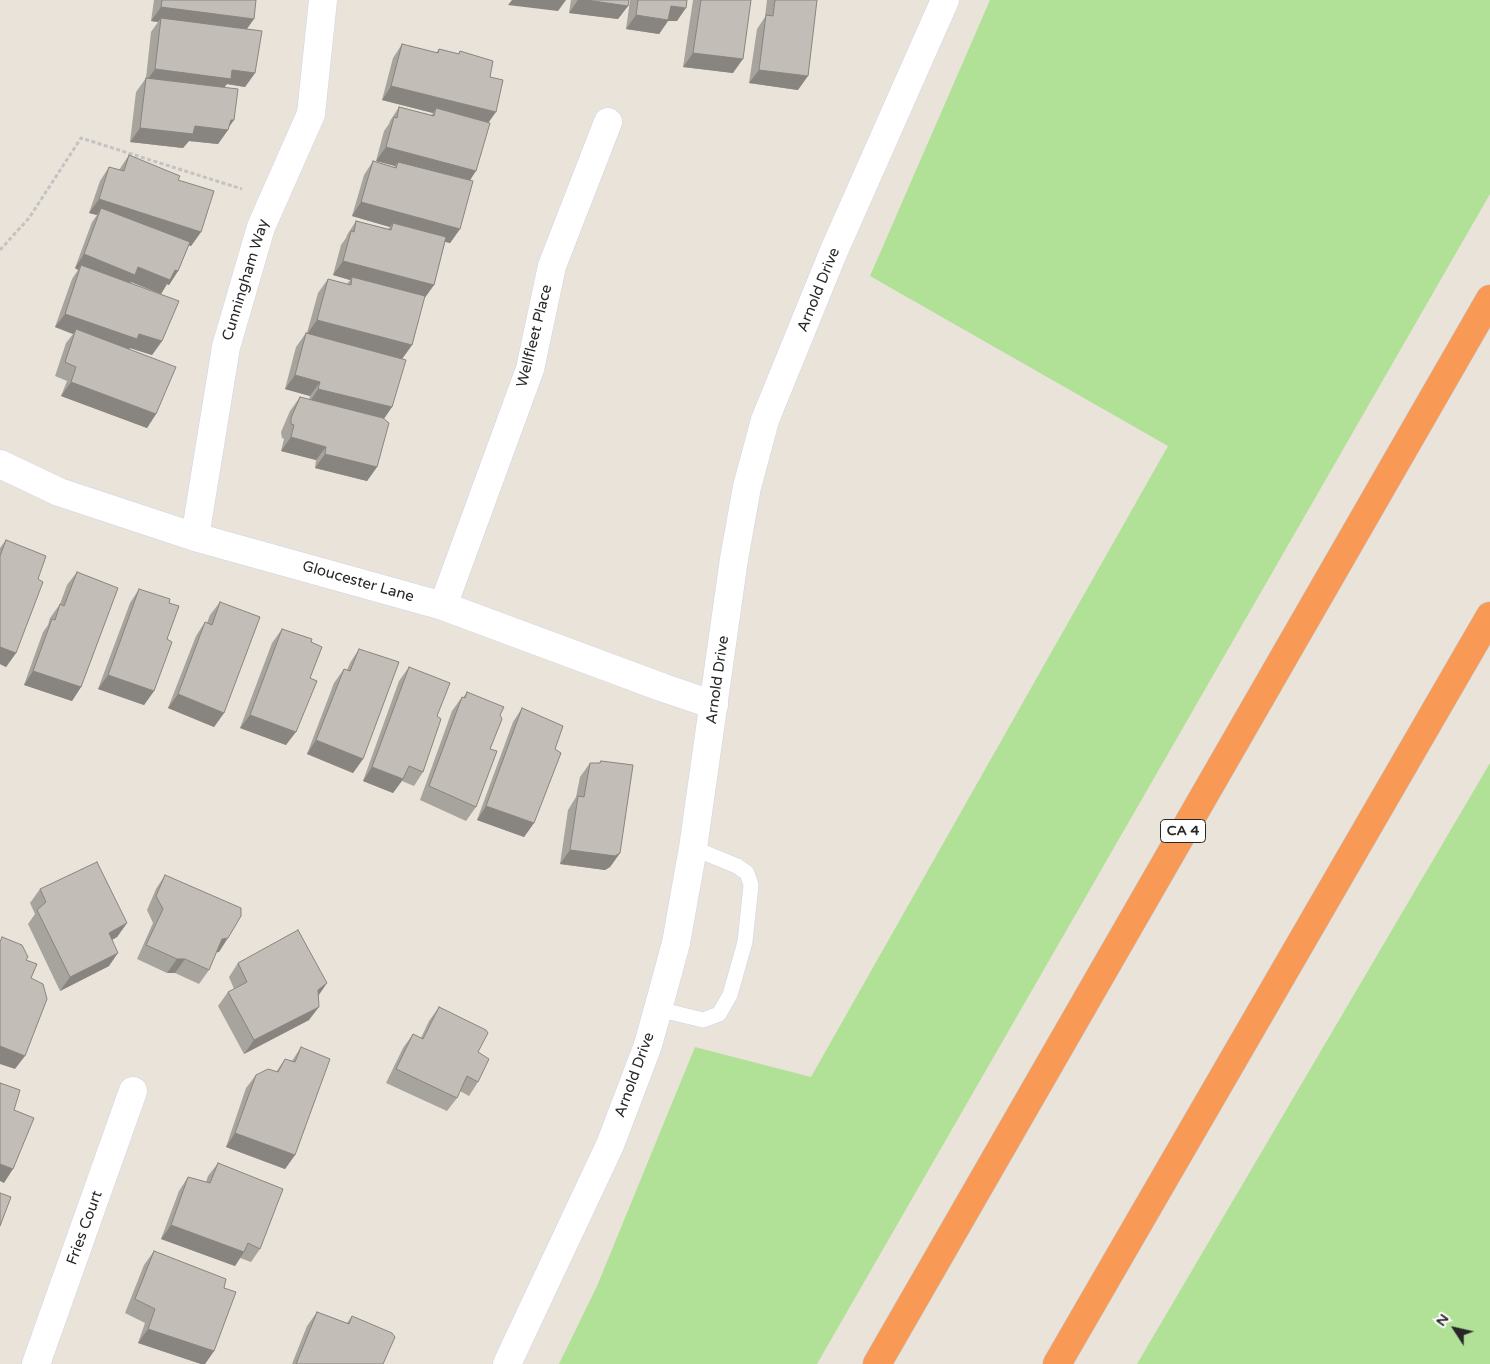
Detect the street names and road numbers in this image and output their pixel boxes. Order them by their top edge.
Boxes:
street label: Cunningham Way [219,217,273,343]
street label: Arnold Drive [794,245,844,335]
street label: Wellfleet Place [514,283,556,389]
street label: Gloucester Lane [300,557,416,607]
street label: Arnold Drive [703,635,733,725]
road number: CA 4 [1160,819,1206,842]
street label: Arnold Drive [611,1030,659,1120]
street label: Fries Court [63,1188,107,1268]

